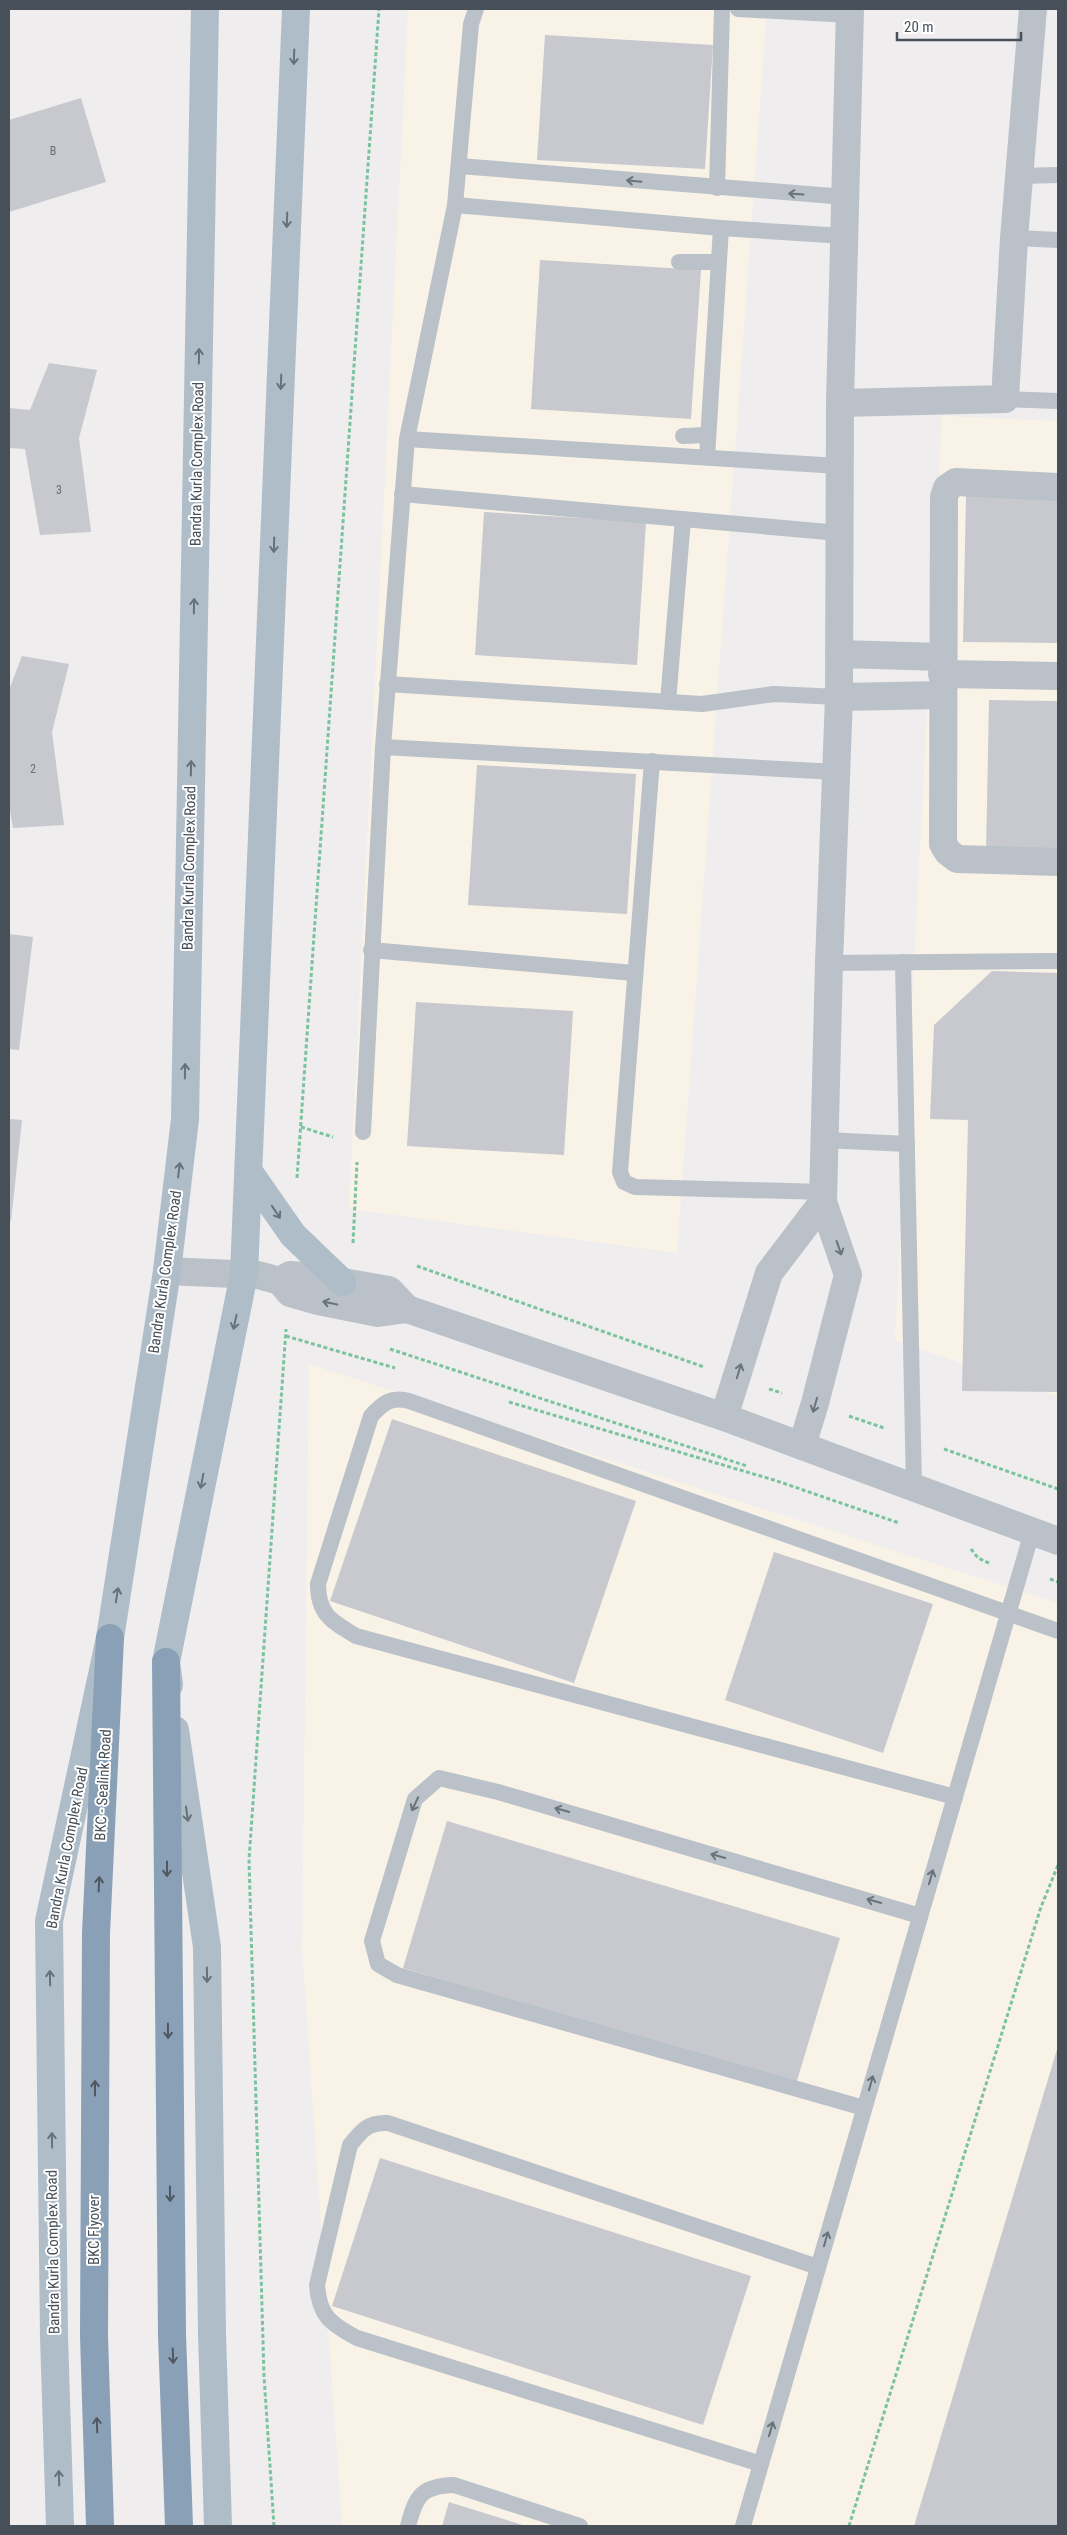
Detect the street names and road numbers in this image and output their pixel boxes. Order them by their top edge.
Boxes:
street label: Bandra Kurla Complex Road [187,382,207,546]
street label: Bandra Kurla Complex Road [179,786,199,950]
street label: Bandra Kurla Complex Road [145,1189,185,1355]
street label: BKC - Sealink Road [91,1729,115,1841]
street label: Bandra Kurla Complex Road [42,1766,92,1930]
street label: Bandra Kurla Complex Road [43,2170,63,2334]
street label: BKC Flyover [85,2194,103,2265]

